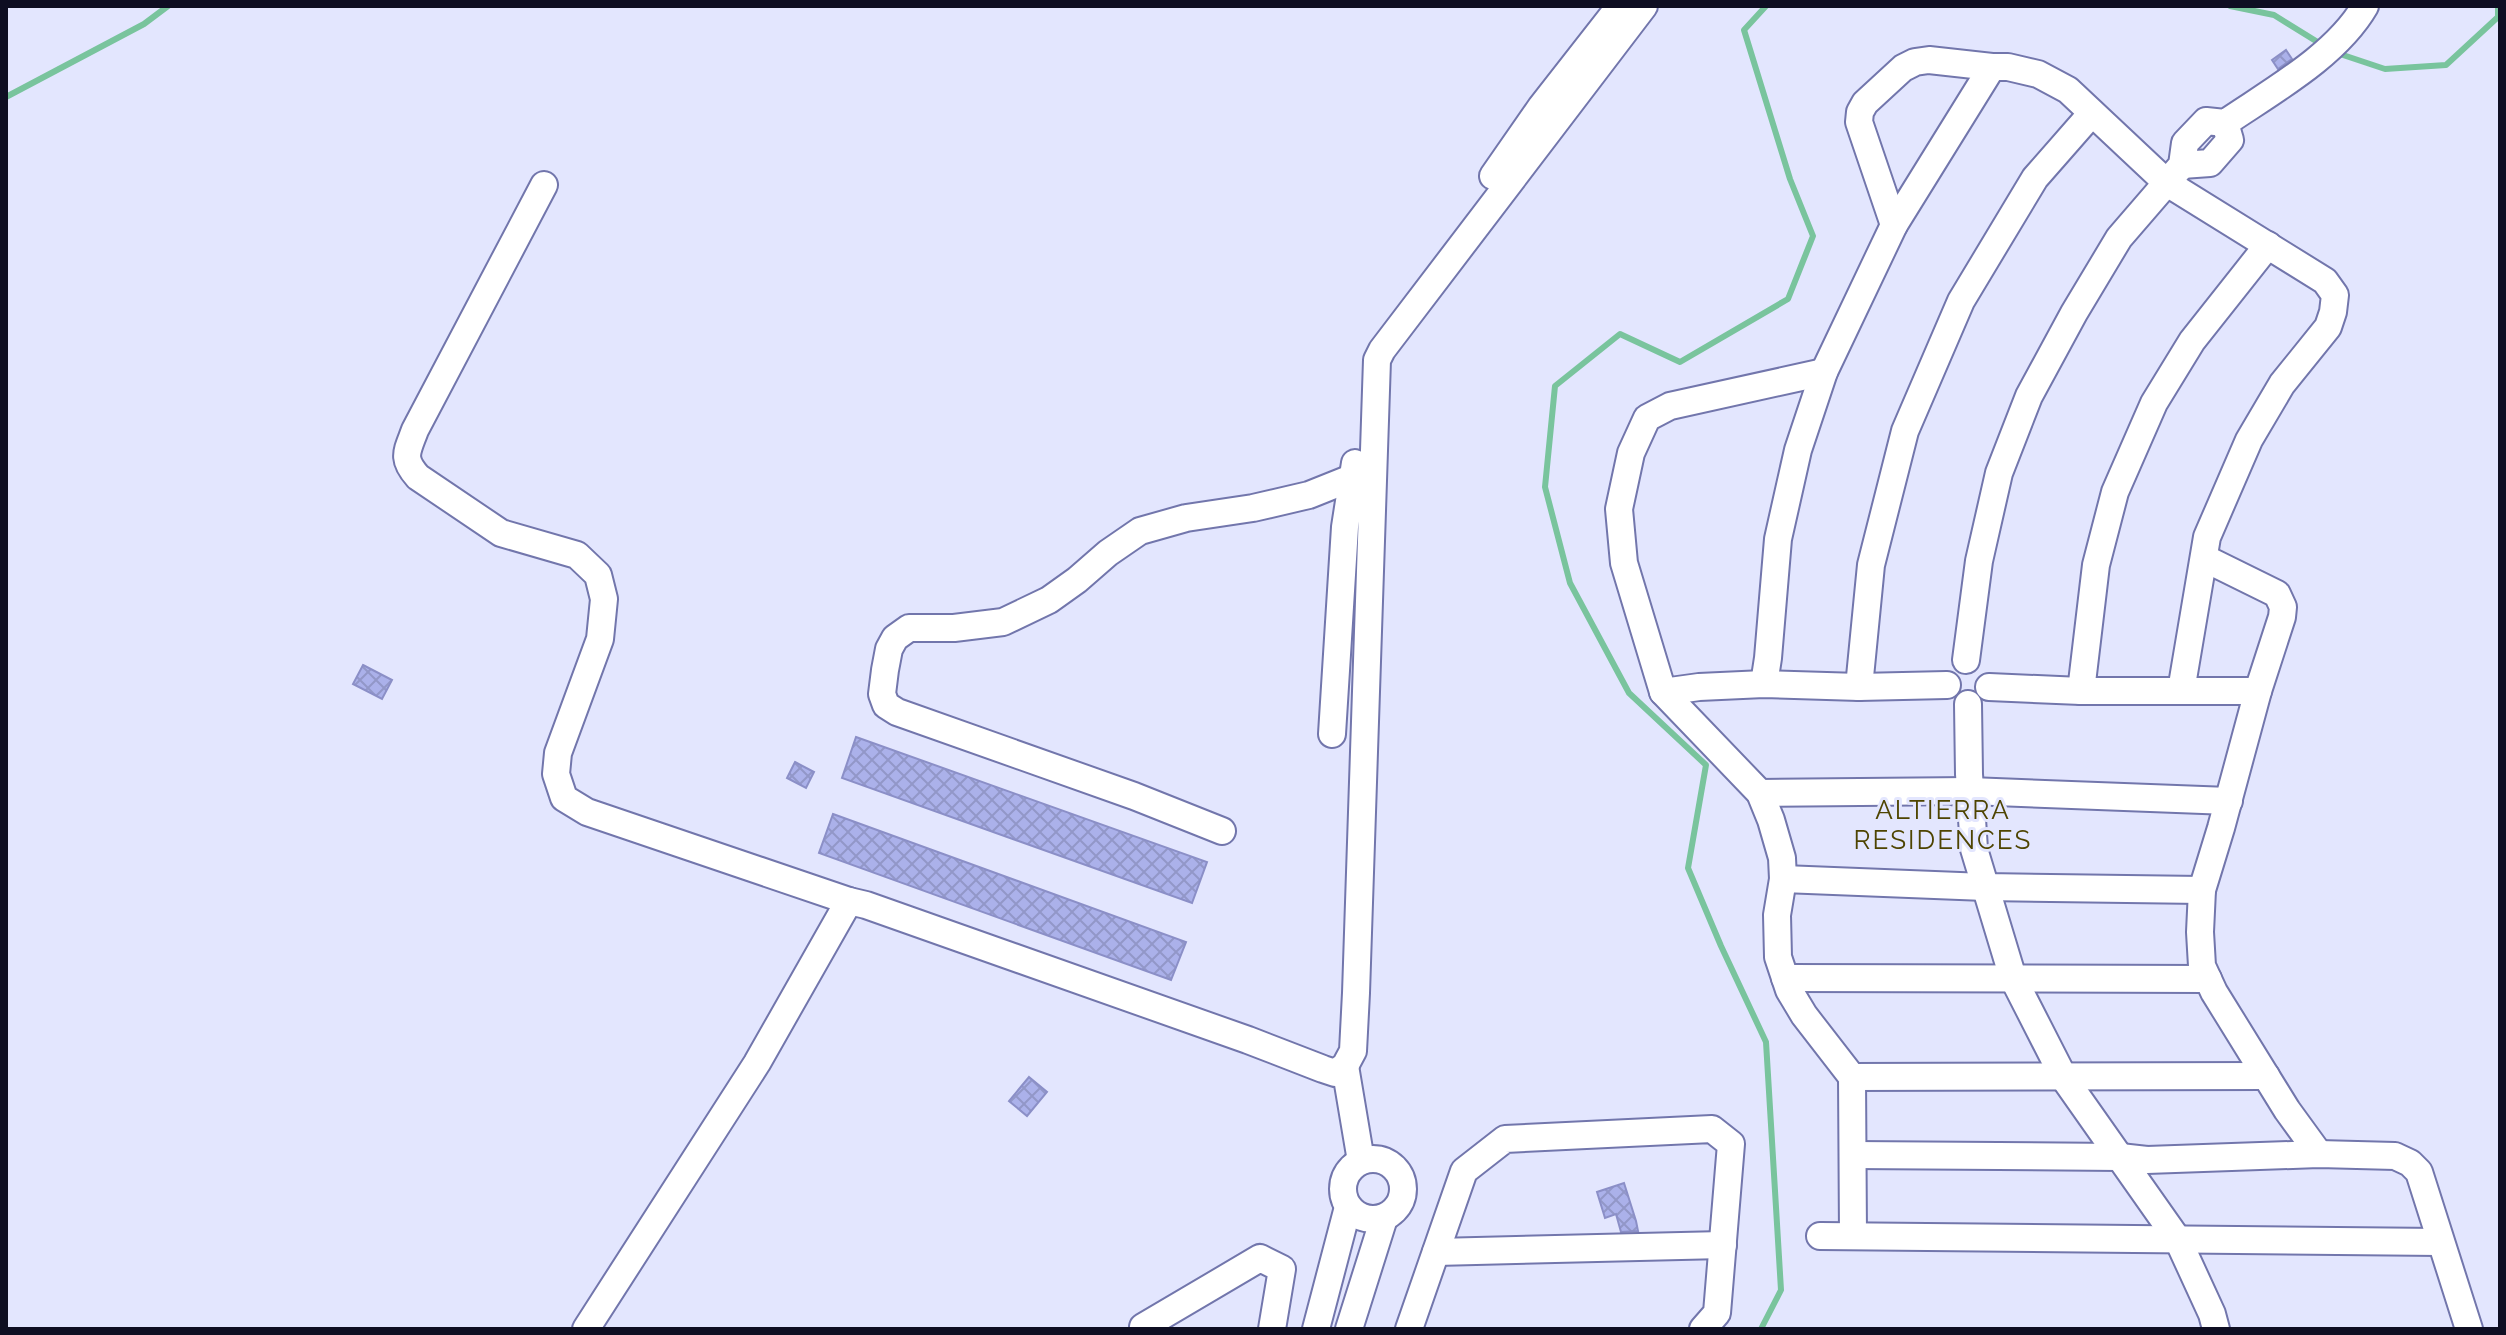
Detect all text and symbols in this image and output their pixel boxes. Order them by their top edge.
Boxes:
district label: ALTIERRA RESIDENCES [1854,795,2032,855]

